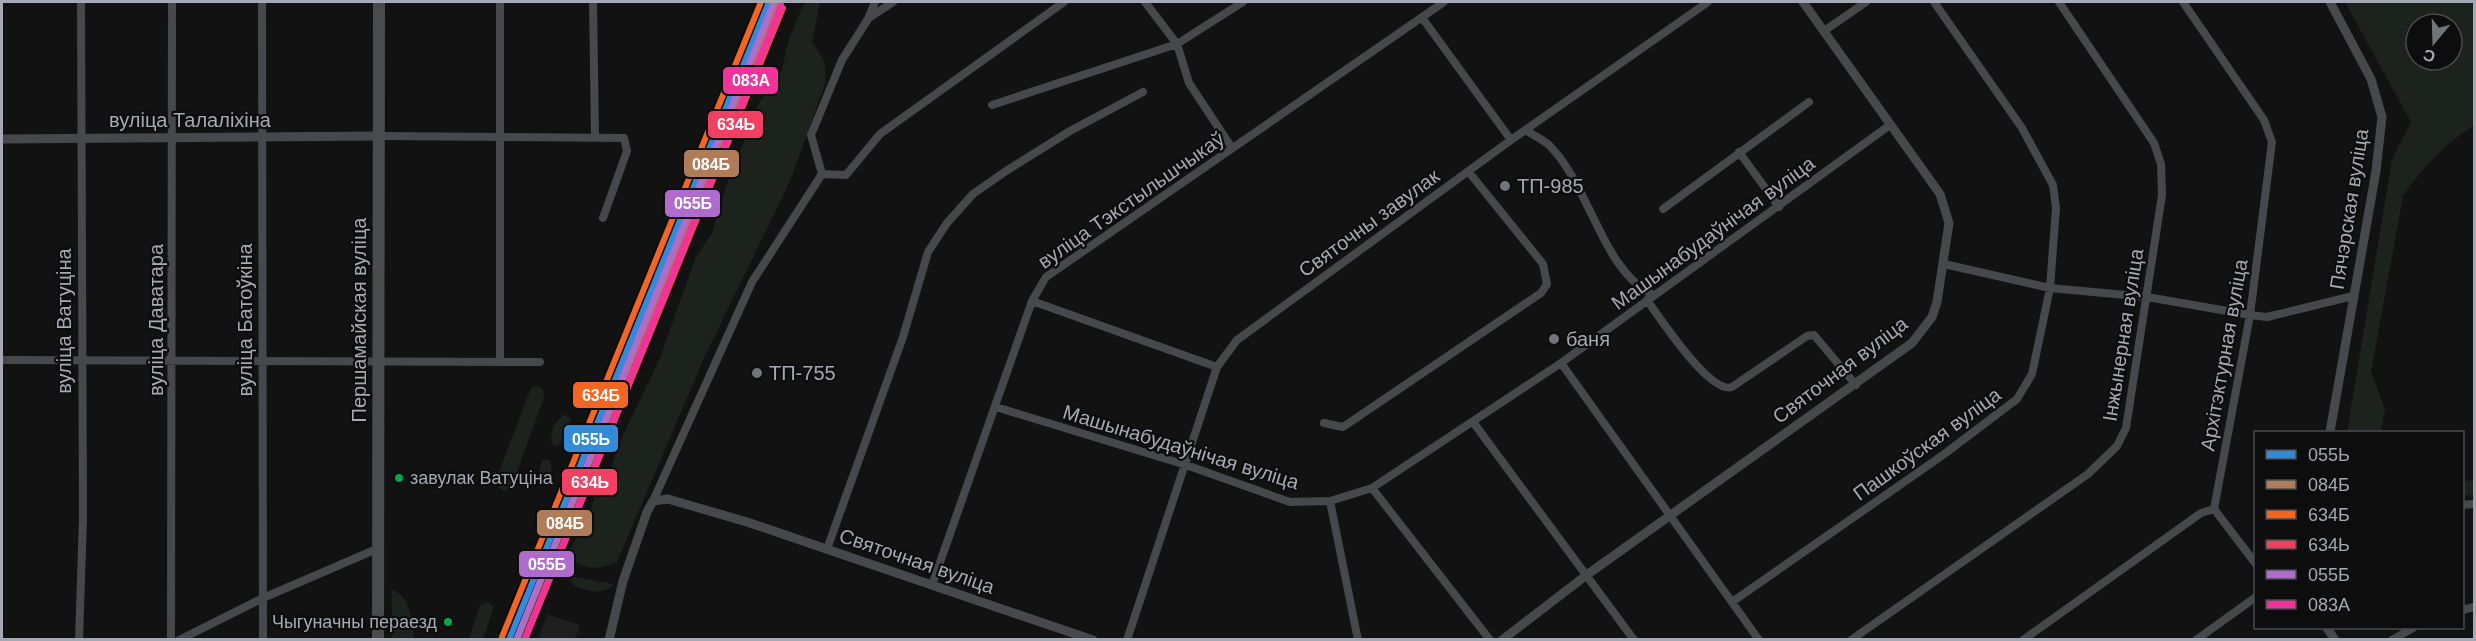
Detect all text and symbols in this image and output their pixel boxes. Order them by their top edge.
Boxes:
north arrow [2404,12,2464,72]
text: С [2421,46,2438,66]
line badge: 083А [722,66,779,95]
text: 083А [732,72,771,89]
street label: вуліца Талаліхіна [109,109,272,131]
line badge: 634Ь [707,110,764,139]
text: 634Ь [717,116,755,133]
street label: Пячэрская вуліца [2325,126,2373,291]
street label: вуліца Тэкстыльшчыкаў [1034,127,1228,273]
line badge: 084Б [683,149,740,178]
street label: Машынабудаўнічая вуліца [1607,151,1820,314]
text: 084Б [692,156,730,173]
street label: Святочны завулак [1294,165,1444,281]
place label: ТП-985 [1517,175,1584,197]
marker: ТП-985 [1498,179,1512,193]
line badge: 055Б [664,189,721,218]
text: 055Б [674,195,712,212]
street label: Першамайская вуліца [348,217,370,422]
street label: вуліца Даватара [145,243,167,396]
street label: вуліца Батоўкіна [234,243,256,397]
street label: Інжынерная вуліца [2098,246,2148,423]
street label: вуліца Ватуціна [53,247,75,394]
street label: Архітэктурная вуліца [2196,257,2252,453]
street label: Святочная вуліца [1768,312,1912,428]
place label: баня [1566,328,1610,350]
marker: баня [1547,332,1561,346]
place label: ТП-755 [769,362,836,384]
marker: ТП-755 [750,366,764,380]
line badge: 634Б [572,381,629,409]
street label: Пашкоўская вуліца [1849,383,2006,505]
text: 634Б [582,387,620,404]
street label: Машынабудаўнічая вуліца [1060,401,1302,494]
line badge: 055Ь [563,424,619,453]
text: 055Ь [572,431,610,448]
legend [2254,431,2464,629]
text: 055Ь [2308,445,2350,465]
place label: завулак Ватуціна [410,468,554,488]
line badge: 634Ь [561,468,618,496]
marker: завулак Ватуціна [393,472,405,484]
text: 634Ь [571,474,609,491]
text: 084Б [2308,475,2350,495]
text: 634Б [2308,505,2350,525]
line badge: 084Б [536,509,593,537]
text: 084Б [546,515,584,532]
street label: Святочная вуліца [836,524,998,598]
text: 634Ь [2308,535,2350,555]
line badge: 055Б [518,550,575,578]
text: 055Б [528,556,566,573]
text: 055Б [2308,565,2350,585]
text: 083А [2308,595,2350,615]
place label: Чыгуначны пераезд [272,612,437,632]
marker: Чыгуначны пераезд [442,616,454,628]

